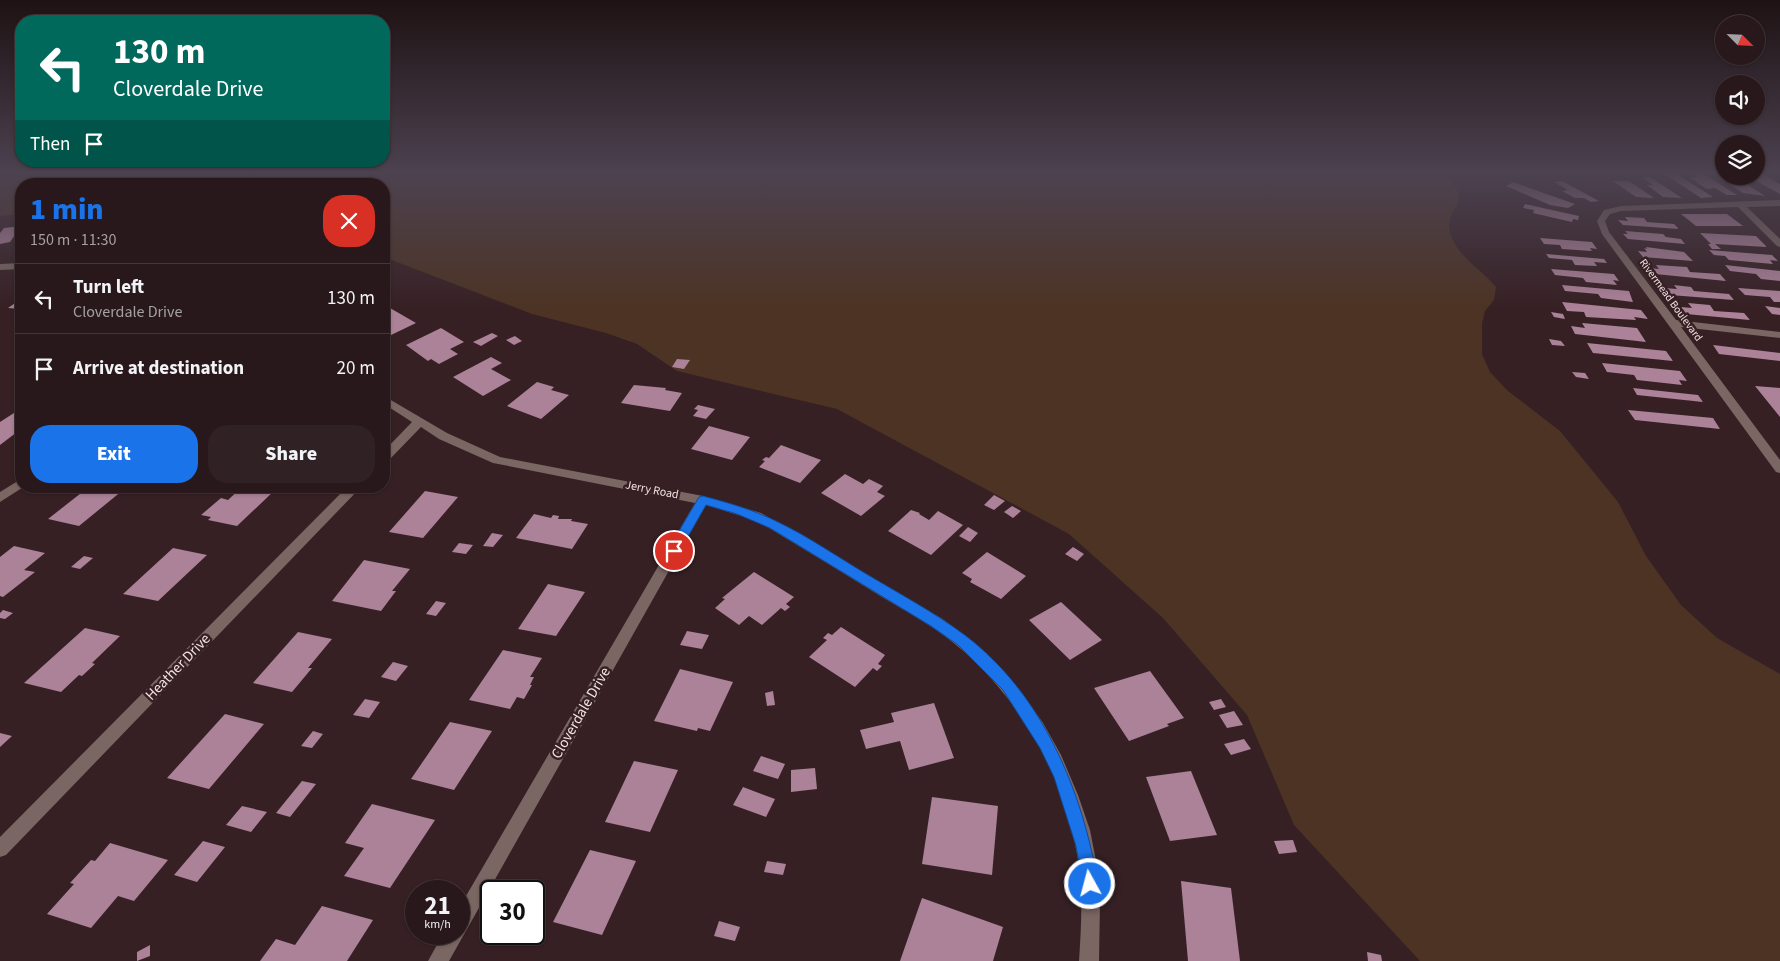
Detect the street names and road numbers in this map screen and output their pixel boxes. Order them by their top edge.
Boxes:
street label: Rivermead Boulevard [1636,256,1706,344]
street label: Jerry Road [624,476,680,504]
street label: Heather Drive [141,629,215,705]
street label: Cloverdale Drive [546,663,616,763]

